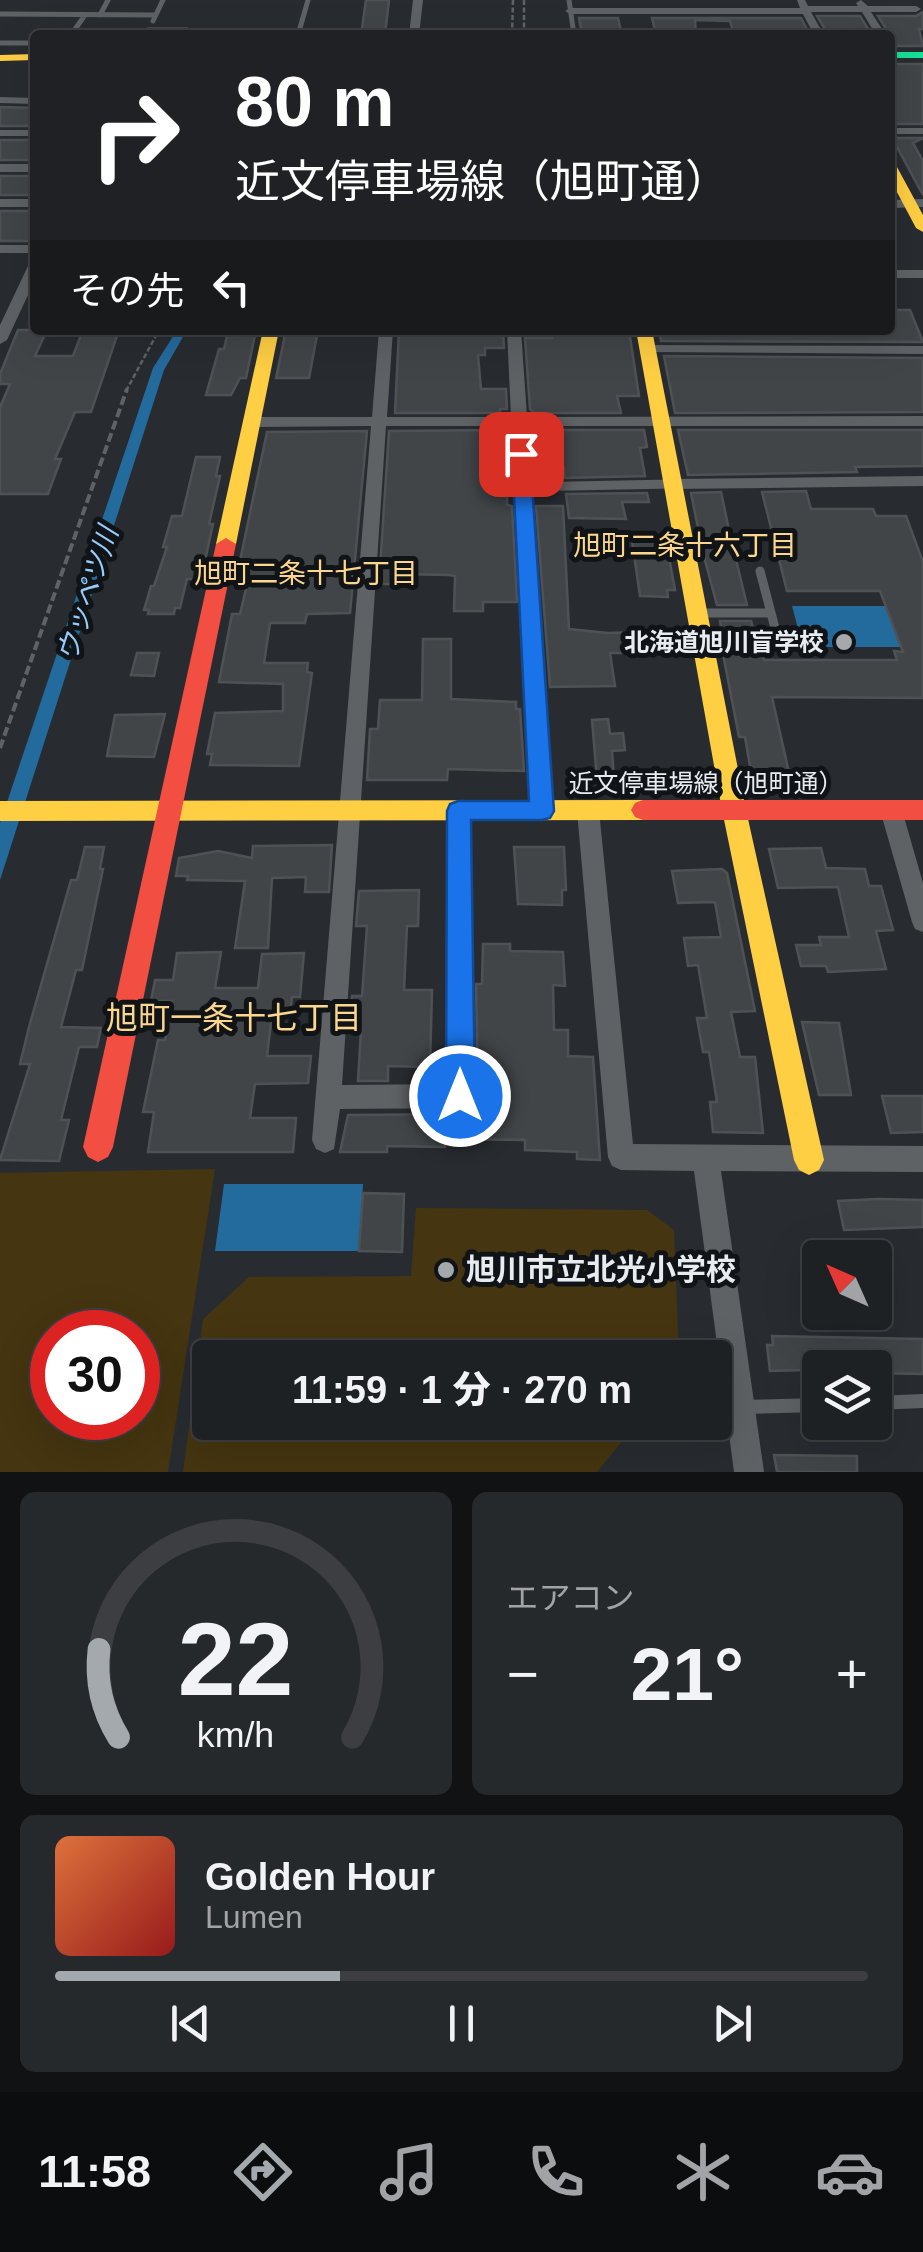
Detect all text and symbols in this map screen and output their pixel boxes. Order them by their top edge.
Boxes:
text: 80 m [235,63,395,141]
icon: right [70,70,200,200]
text: 近文停車場線（旭町通） [235,156,730,207]
icon: left [204,260,259,315]
text: その先 [70,270,184,312]
pin [479,412,564,497]
icon: arrive [494,427,549,482]
water label: ウッペツ川 [51,520,125,666]
district label: 旭町二条十六丁目 [573,530,797,561]
district label: 旭町二条十七丁目 [194,558,418,589]
place label: 北海道旭川盲学校 [624,628,824,656]
marker: 北海道旭川盲学校 [833,631,855,653]
street label: 近文停車場線（旭町通） [568,769,844,797]
district label: 旭町一条十七丁目 [106,1000,362,1036]
position arrow [408,1044,512,1148]
north arrow [802,1240,892,1330]
map controls [802,1240,892,1440]
place label: 旭川市立北光小学校 [466,1253,736,1286]
marker: 旭川市立北光小学校 [435,1259,457,1281]
speed limit sign: 30 [30,1310,160,1440]
button: layers [802,1350,892,1440]
text: 11:59 · 1 分 · 270 m [292,1369,632,1411]
text: エアコン [507,1580,635,1616]
text: 22 [178,1601,294,1717]
text: 21° [631,1632,744,1716]
text: − [507,1643,539,1705]
text: + [836,1643,868,1705]
text: km/h [197,1715,274,1755]
text: Golden Hour [205,1856,435,1898]
text: Lumen [205,1899,303,1935]
icon: previous [163,1996,218,2051]
icon: pause [434,1996,489,2051]
icon: next [705,1996,760,2051]
icon: directions [228,2137,298,2207]
icon: music [374,2137,444,2207]
icon: phone [521,2137,591,2207]
icon: climate [668,2137,738,2207]
icon: car [815,2137,885,2207]
text: 11:58 [38,2146,151,2197]

